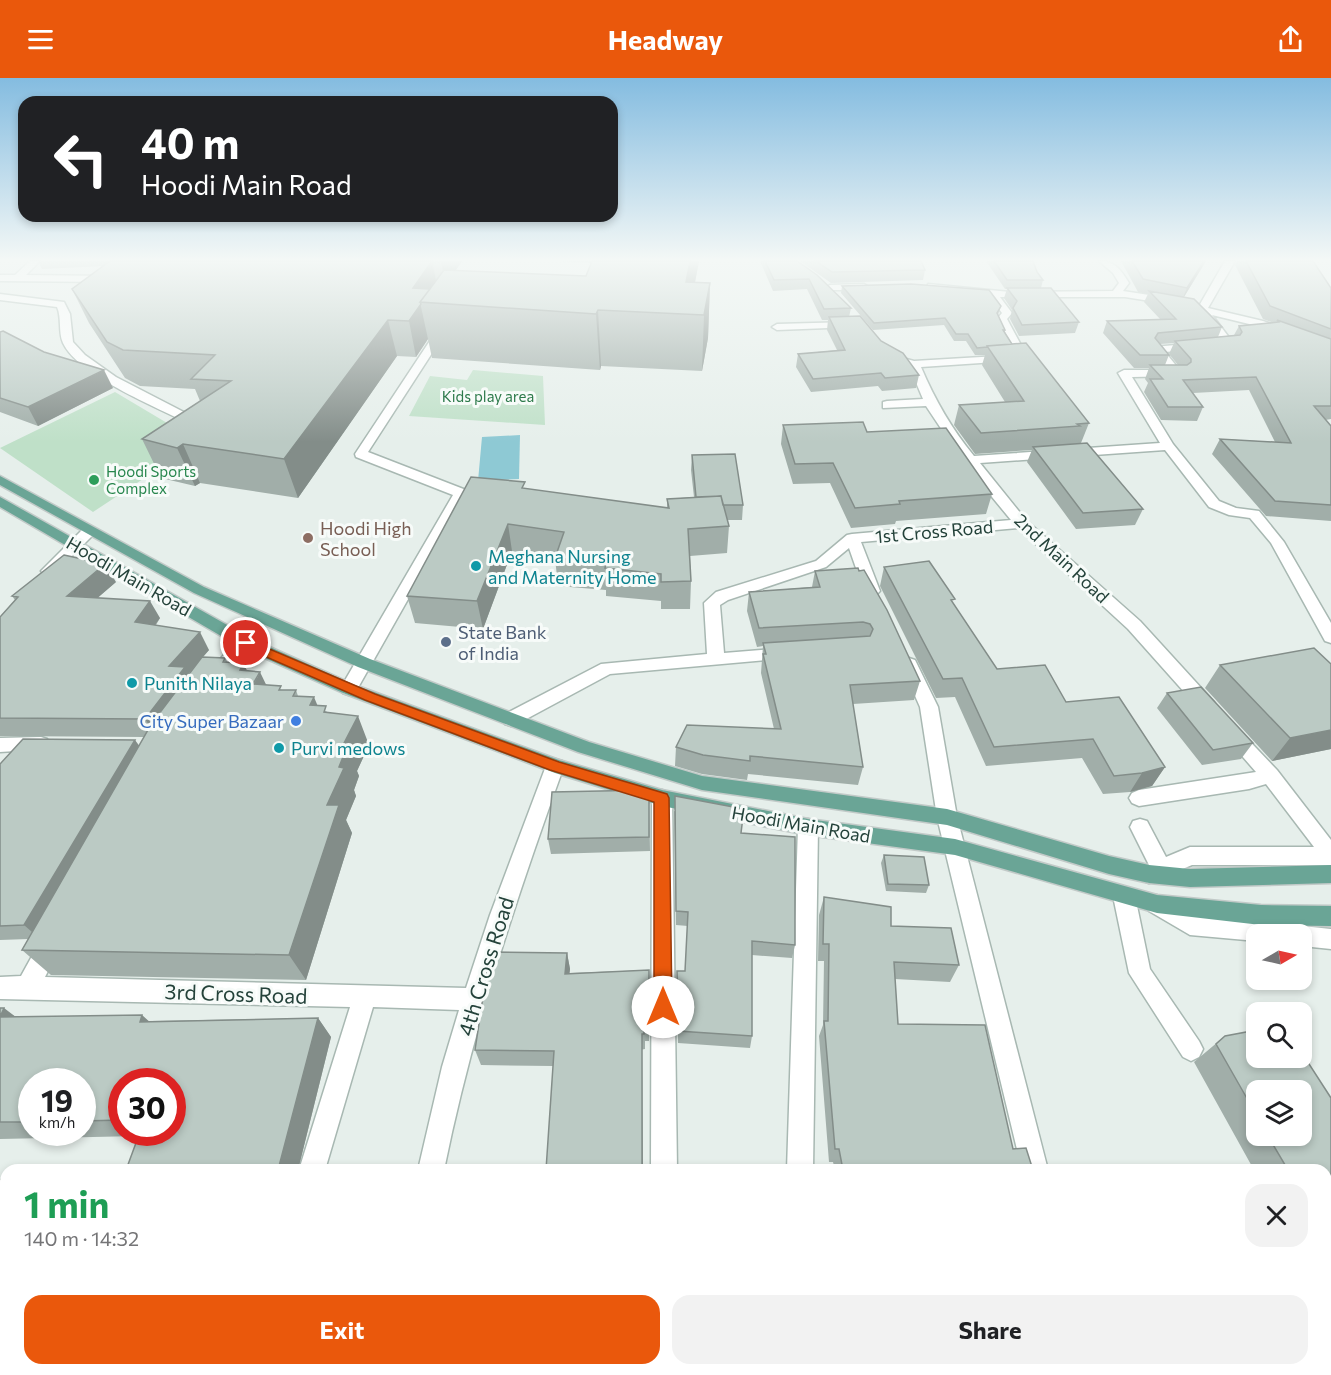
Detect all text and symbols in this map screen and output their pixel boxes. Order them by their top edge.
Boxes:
icon: menu [24,23,57,56]
text: Headway [608,23,723,56]
icon: share [1274,23,1307,56]
text: 40 m [141,116,239,168]
icon: left [42,120,120,198]
text: Hoodi Main Road [141,168,352,201]
park label: Kids play area [442,387,534,405]
place label: Hoodi Sports Complex [106,462,196,497]
marker: Hoodi Sports Complex [87,473,101,487]
street label: 2nd Main Road [1010,509,1114,607]
street label: 1st Cross Road [874,515,994,547]
place label: Hoodi High School [320,517,412,560]
street label: Hoodi Main Road [63,531,195,621]
marker: Hoodi High School [301,531,315,545]
place label: Meghana Nursing and Maternity Home [488,545,657,588]
marker: Meghana Nursing and Maternity Home [469,559,483,573]
pin [220,617,271,668]
place label: State Bank of India [458,621,547,664]
icon: arrive [229,626,262,659]
marker: State Bank of India [439,635,453,649]
place label: Punith Nilaya [144,672,252,694]
marker: Punith Nilaya [125,676,139,690]
place label: City Super Bazaar [140,710,284,732]
marker: City Super Bazaar [289,714,303,728]
place label: Purvi medows [291,737,405,759]
marker: Purvi medows [272,741,286,755]
street label: Hoodi Main Road [730,801,872,847]
street label: 4th Cross Road [452,893,518,1039]
north arrow [1246,924,1312,990]
map controls [1246,924,1312,1146]
position arrow [631,975,695,1039]
street label: 3rd Cross Road [164,978,308,1008]
button: search [1246,1002,1312,1068]
speed limit sign: 30 [108,1068,186,1146]
button: layers [1246,1080,1312,1146]
text: 19 [41,1081,73,1118]
text: km/h [39,1113,75,1131]
text: 1 min [24,1181,109,1225]
button: close [1245,1184,1308,1247]
text: 140 m · 14:32 [24,1226,139,1250]
button: Exit [24,1295,660,1364]
button: Share [672,1295,1308,1364]

